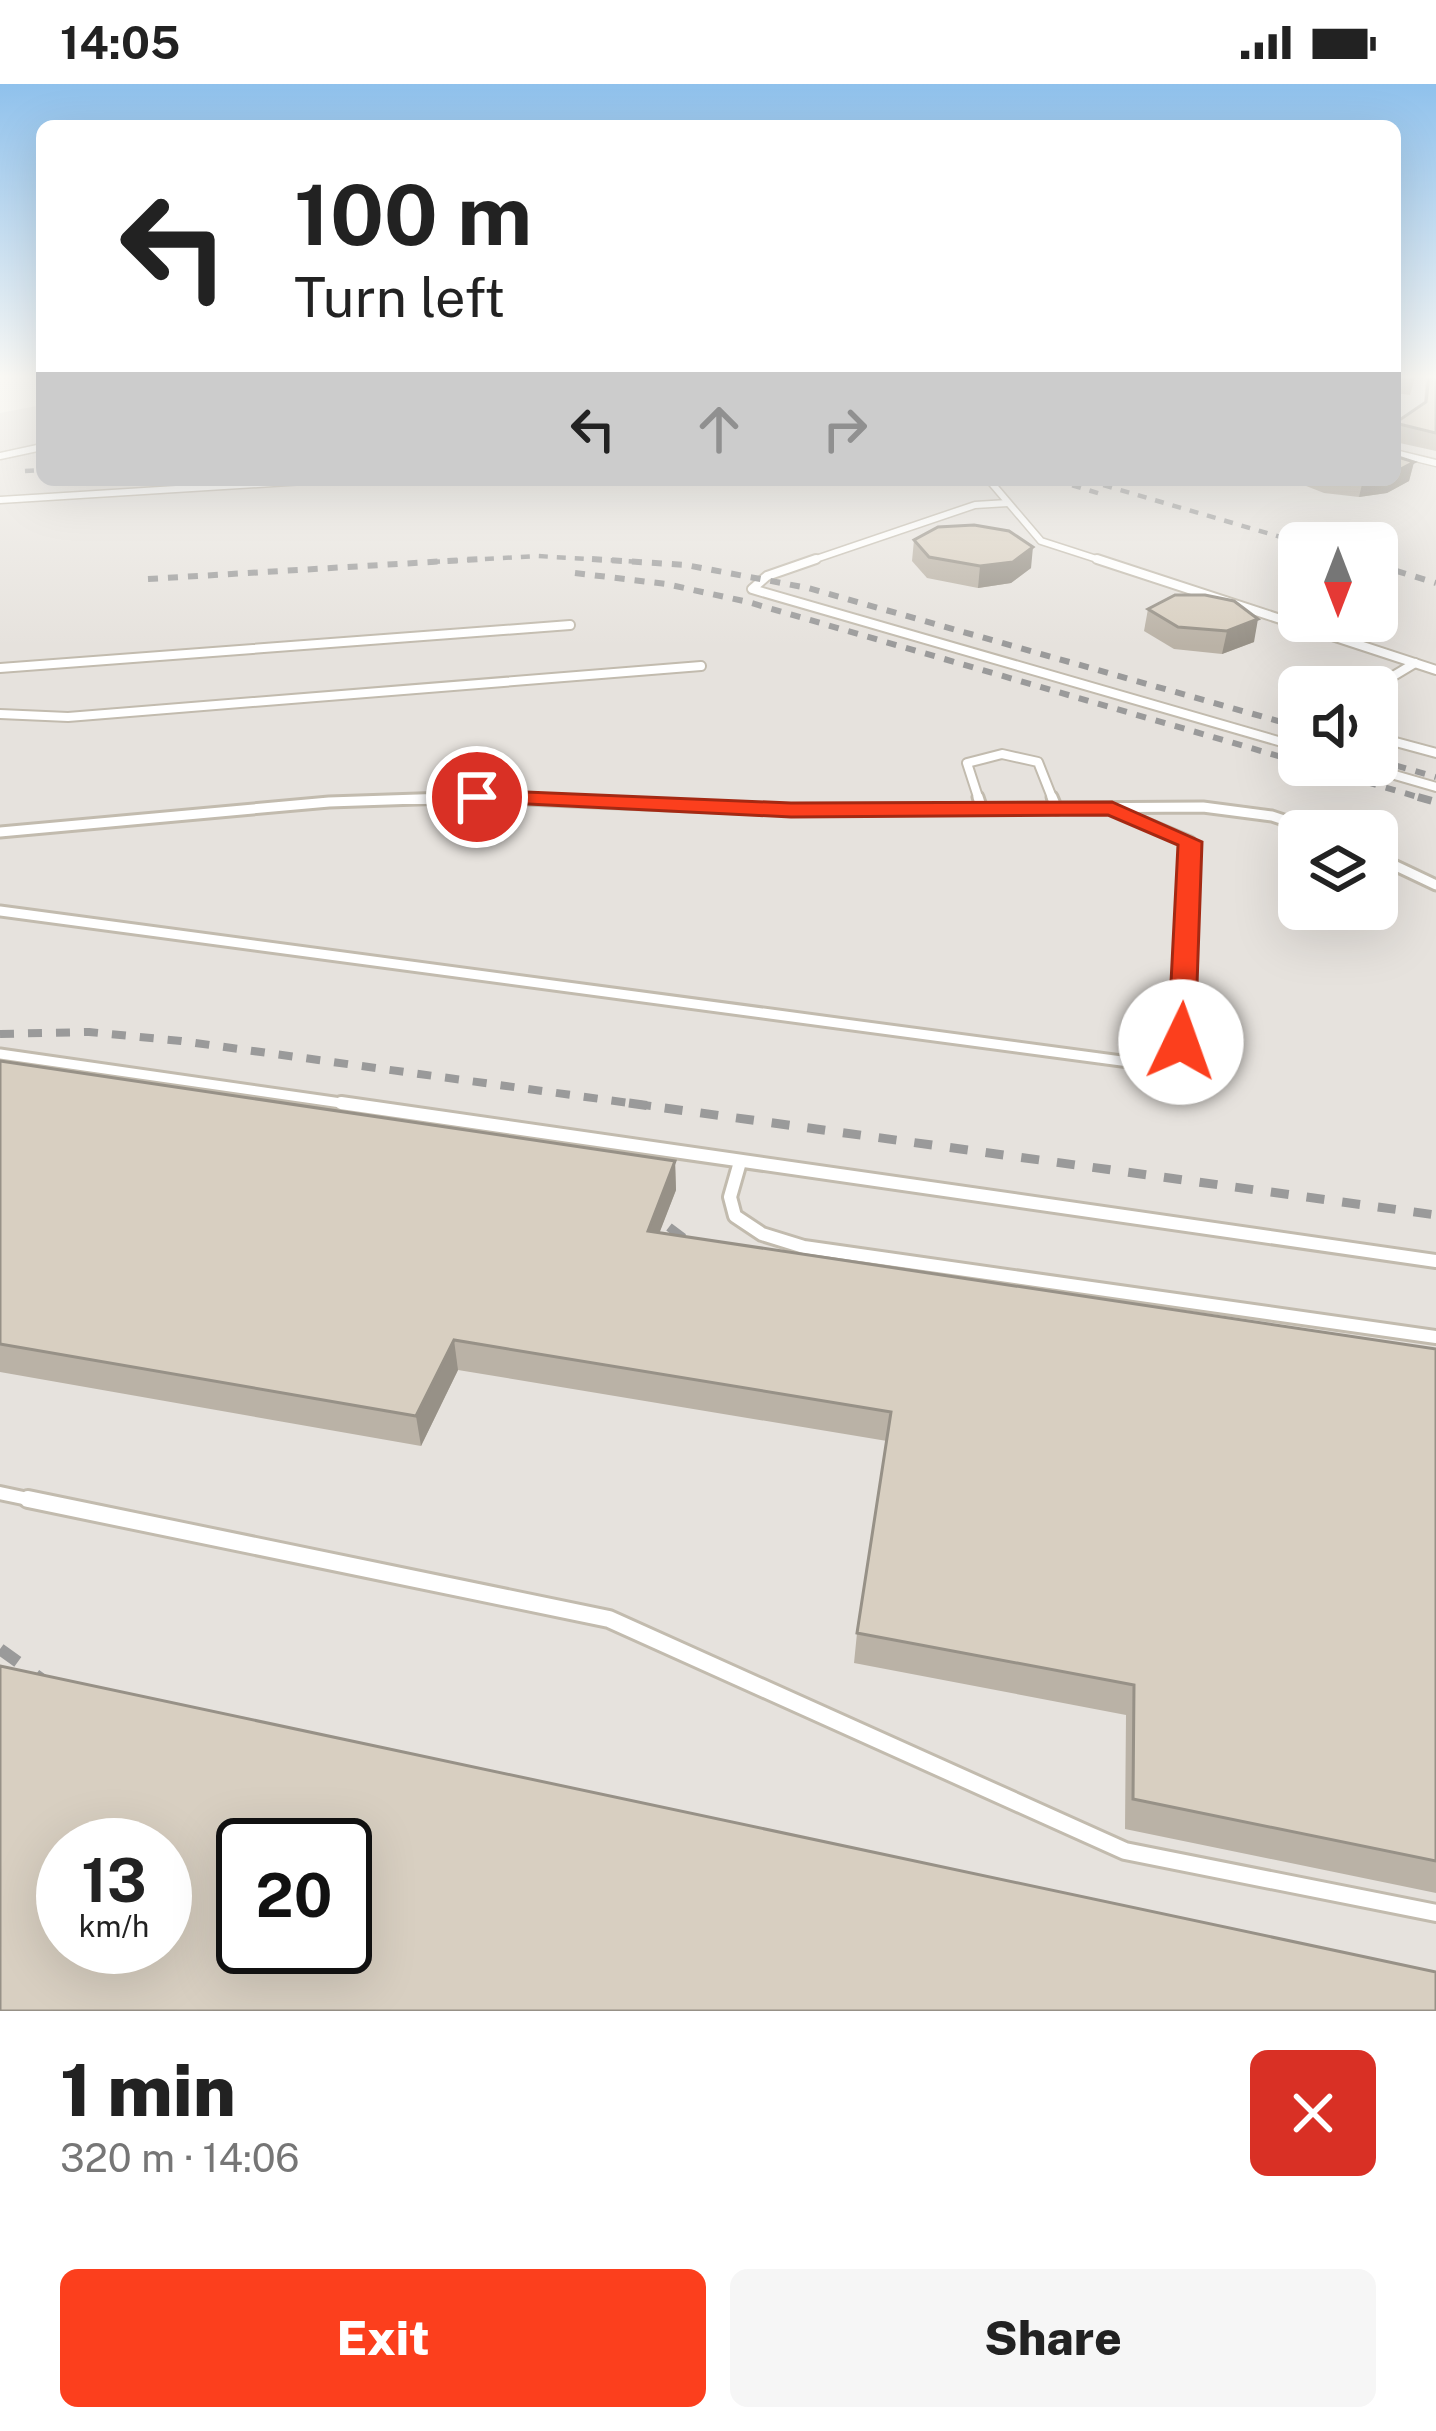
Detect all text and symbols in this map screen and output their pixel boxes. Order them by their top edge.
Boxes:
text: 14:05 [60,16,180,69]
text: 100 m [294,165,532,264]
icon: left [96,168,252,324]
text: Turn left [294,266,505,329]
icon: left [560,396,626,462]
icon: ahead [686,396,752,462]
icon: right [812,396,878,462]
north arrow [1278,522,1398,642]
map controls [1278,522,1398,930]
button: sound [1278,666,1398,786]
pin [426,746,528,848]
icon: arrive [444,764,510,830]
button: layers [1278,810,1398,930]
position arrow [1118,979,1244,1105]
speed limit sign: 20 [216,1818,372,1974]
text: 13 [81,1845,147,1916]
text: km/h [79,1908,149,1944]
text: 1 min [60,2048,236,2132]
button: close [1250,2050,1376,2176]
text: 320 m · 14:06 [60,2135,300,2181]
button: Exit [60,2269,706,2407]
button: Share [730,2269,1376,2407]

